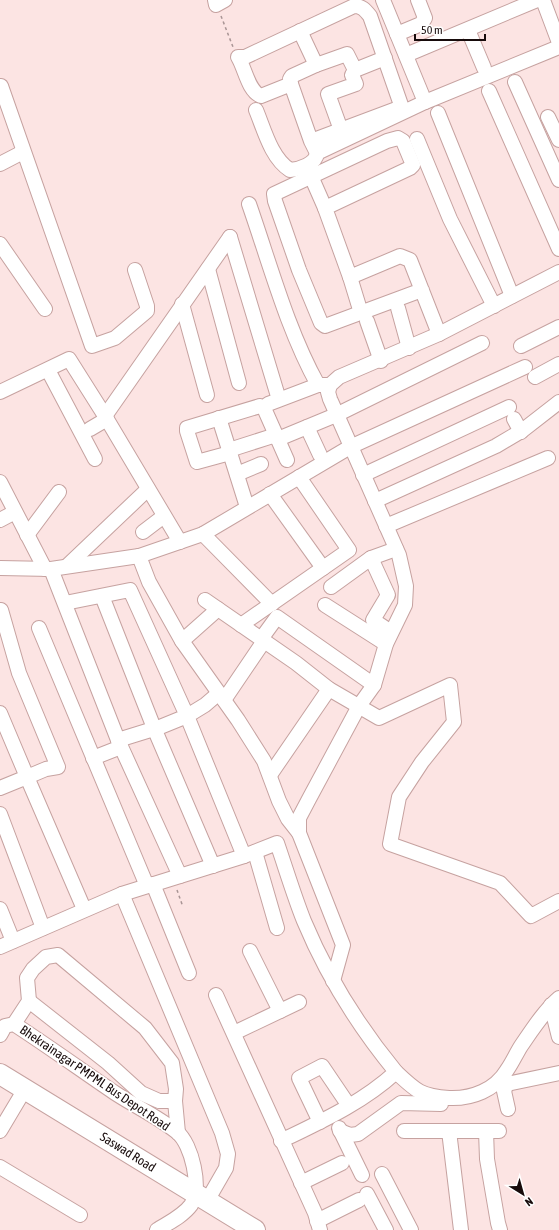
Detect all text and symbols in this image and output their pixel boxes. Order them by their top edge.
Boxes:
scale bar [415,16,485,42]
text: 50 m [421,23,443,37]
street label: Bhekrainagar PMPML Bus Depot Road [17,1022,173,1134]
street label: Saswad Road [98,1129,158,1175]
north arrow [503,1174,543,1214]
text: N [523,1195,535,1209]

